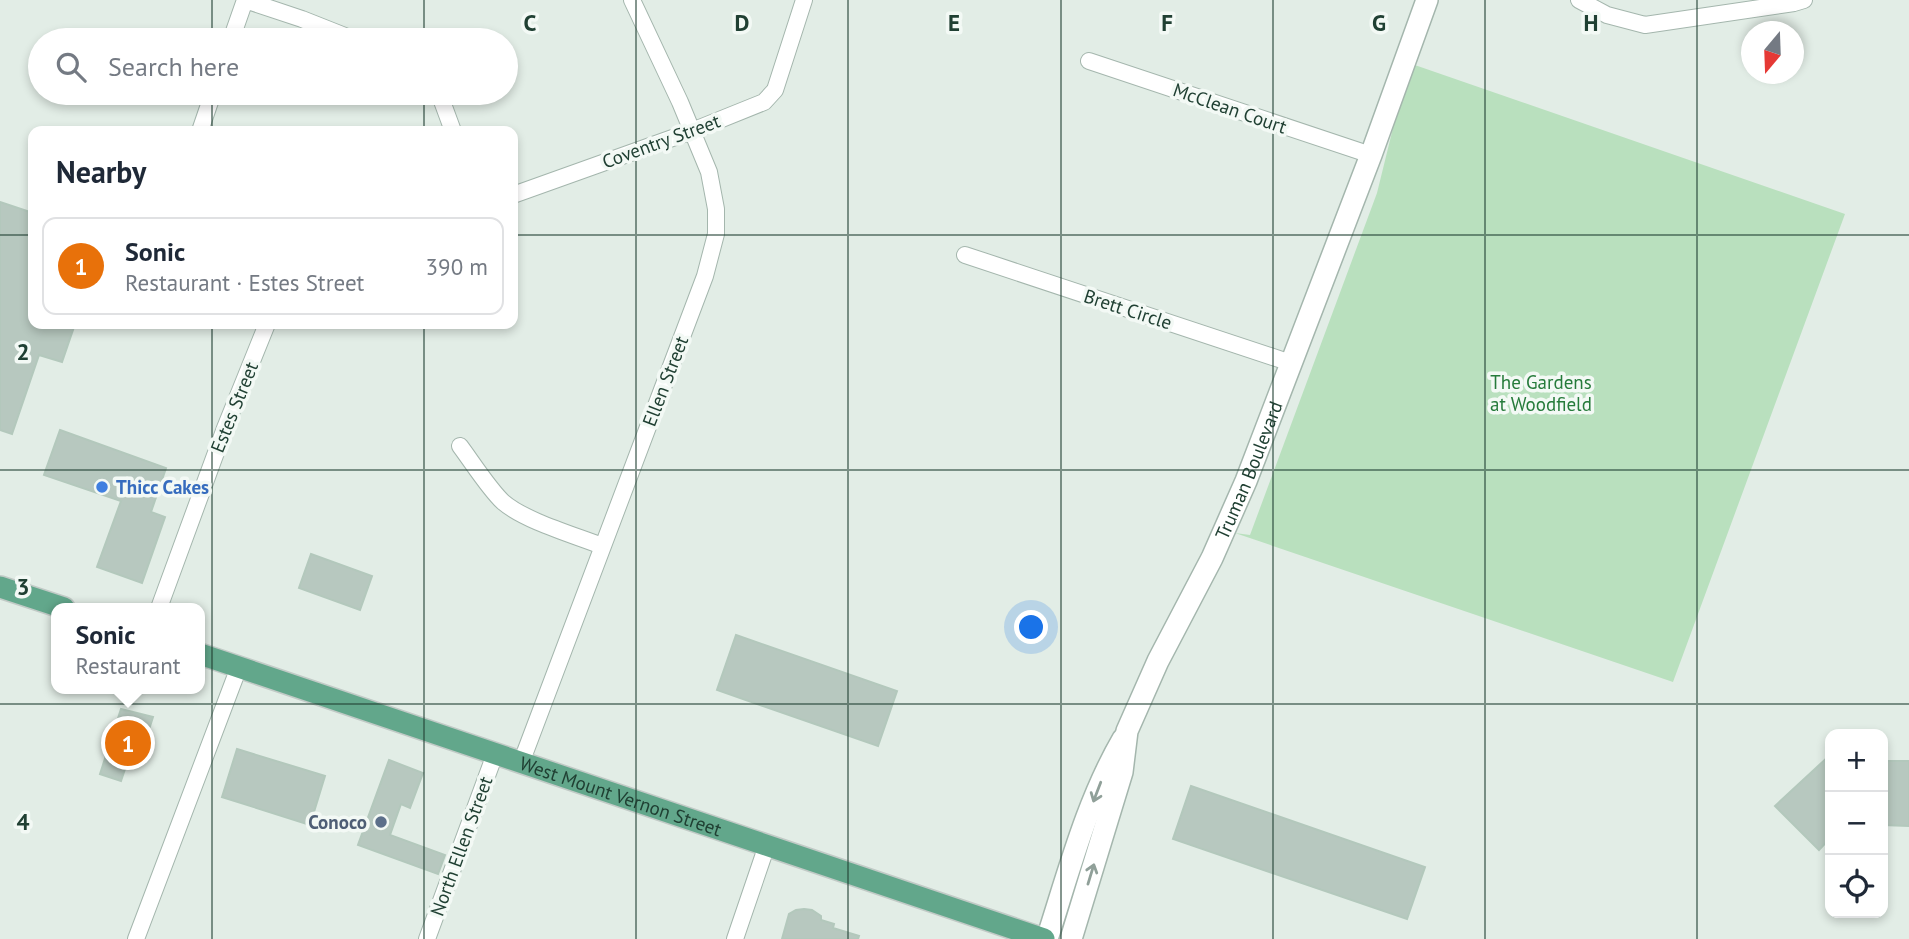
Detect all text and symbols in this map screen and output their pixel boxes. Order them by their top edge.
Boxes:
text: C [524,8,537,37]
text: D [735,8,749,37]
text: E [948,8,960,37]
text: F [1161,8,1173,37]
text: G [1372,8,1386,37]
text: H [1584,8,1598,37]
north arrow [1741,21,1804,84]
search box [28,28,518,105]
icon: search [52,48,90,86]
text: Search here [108,50,239,83]
street label: McClean Court [1170,77,1291,139]
street label: Coventry Street [599,108,724,173]
text: Nearby [56,152,146,191]
text: Sonic [125,235,185,268]
text: 1 [74,252,88,281]
text: 390 m [426,252,488,281]
text: Restaurant · Estes Street [125,268,364,297]
street label: Brett Circle [1081,283,1175,335]
street label: Ellen Street [637,332,693,430]
text: 2 [16,337,30,366]
street label: Estes Street [205,358,263,456]
park label: The Gardens at Woodfield [1490,370,1592,416]
street label: Truman Boulevard [1210,398,1288,543]
place label: Thicc Cakes [116,475,209,499]
marker: Thicc Cakes [94,479,110,495]
text: 3 [16,572,30,601]
popup [51,603,205,694]
your location [1014,610,1048,644]
text: Sonic [75,618,136,651]
text: Restaurant [75,651,181,680]
pin: 1 [105,717,151,769]
map controls [1825,729,1888,918]
button: + [1825,729,1888,792]
street label: West Mount Vernon Street [517,751,725,841]
street label: North Ellen Street [425,772,498,919]
one-way arrow [1090,781,1103,802]
button: − [1825,792,1888,855]
text: 4 [16,807,30,836]
place label: Conoco [308,810,367,834]
marker: Conoco [373,814,389,830]
button: locate [1825,855,1888,918]
one-way arrow [1086,863,1099,885]

